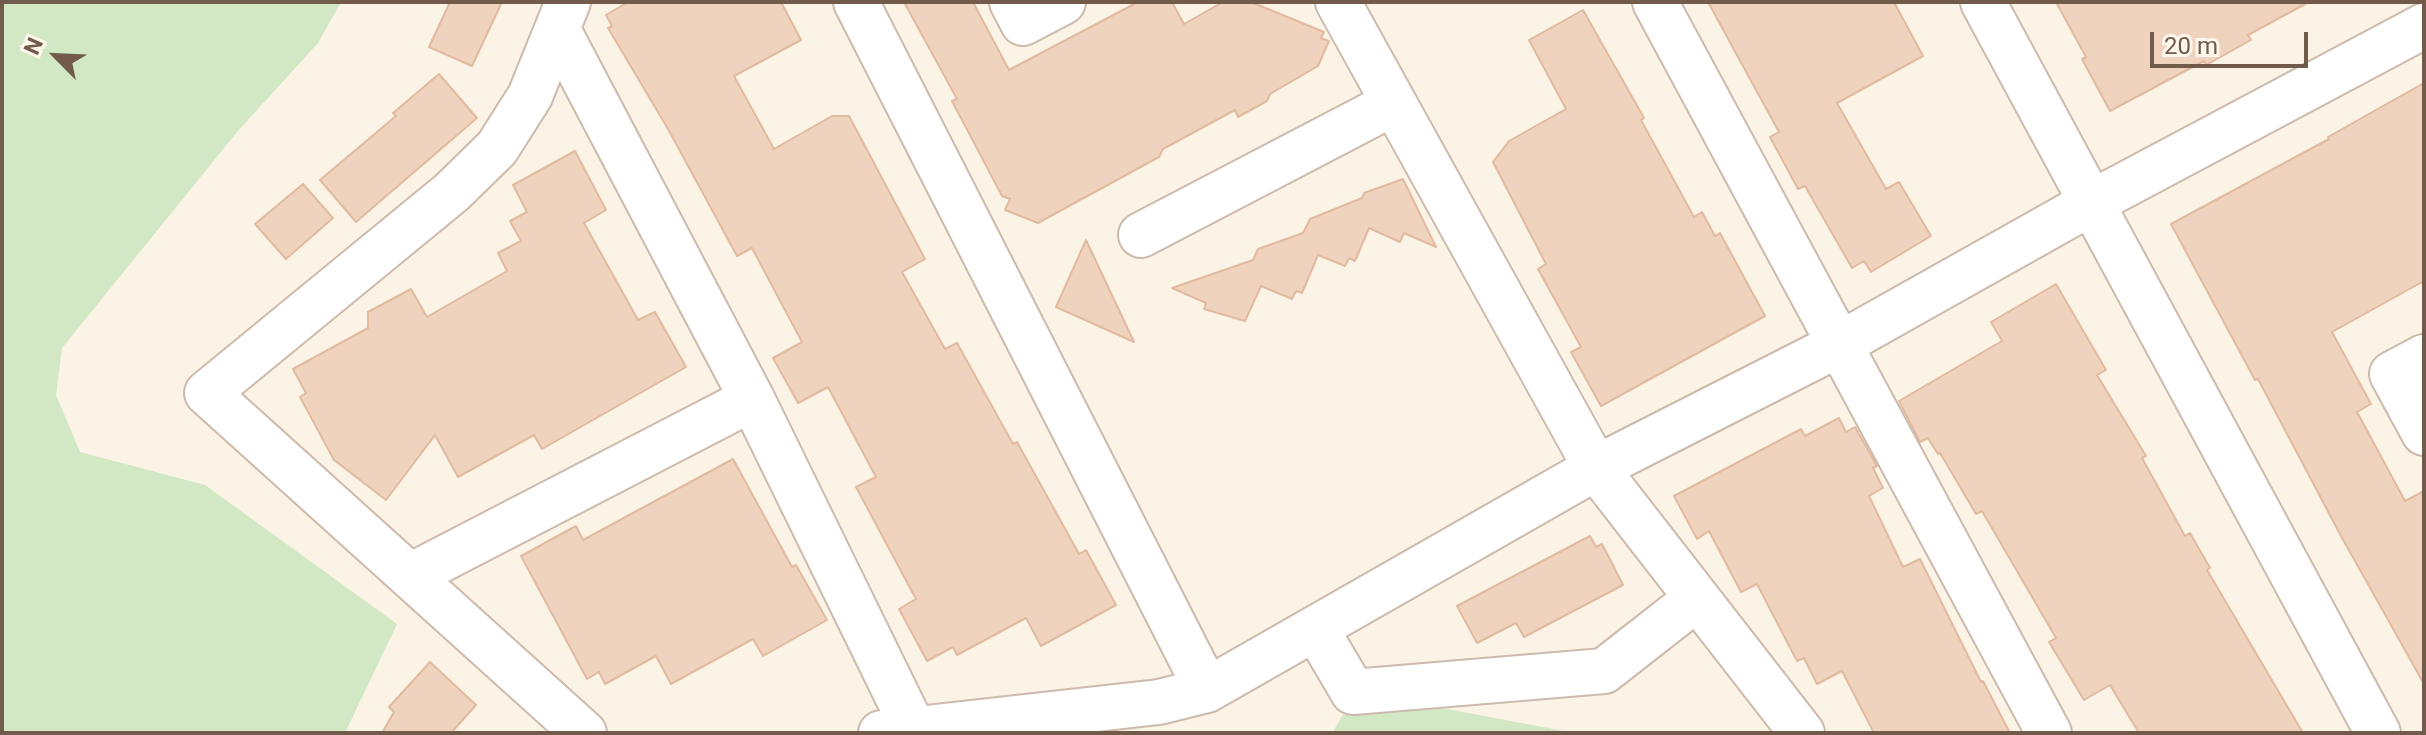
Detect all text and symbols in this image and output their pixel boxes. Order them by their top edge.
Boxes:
north arrow [16,16,96,96]
scale bar [2154,16,2312,66]
text: 20 m [2164,32,2218,60]
text: N [19,34,48,58]

